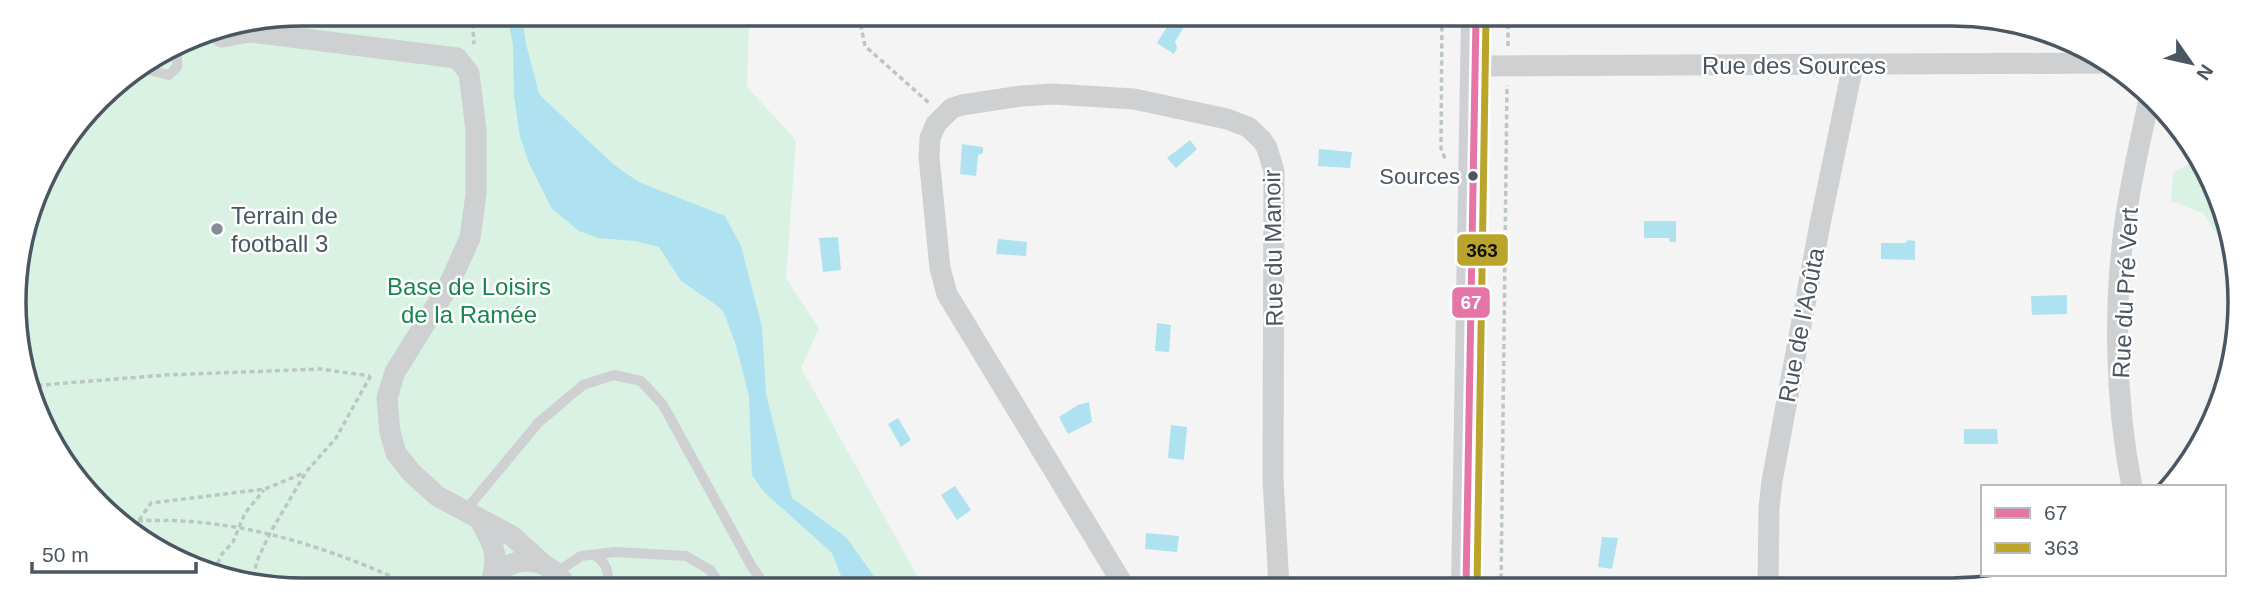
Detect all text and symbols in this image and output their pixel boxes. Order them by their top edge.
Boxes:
north arrow [2156,28,2226,98]
street label: Rue des Sources [1702,52,1886,79]
text: N [2192,61,2217,84]
place label: Sources [1379,164,1460,189]
street label: Rue du Manoir [1258,169,1288,327]
marker: Sources [1466,169,1480,183]
place label: Terrain de football 3 [231,202,338,257]
street label: Rue du Pré Vert [2107,207,2143,379]
marker: Terrain de football 3 [209,221,225,237]
line badge: 363 [1456,233,1509,267]
text: 363 [1466,240,1498,261]
street label: Rue de l'Aoûta [1773,245,1829,404]
park label: Base de Loisirs de la Ramée [387,273,551,328]
line badge: 67 [1451,286,1491,319]
text: 67 [1460,292,1482,313]
legend [1981,485,2226,576]
text: 67 [2044,501,2067,524]
scale bar [32,530,196,574]
text: 363 [2044,536,2079,559]
text: 50 m [42,543,89,566]

